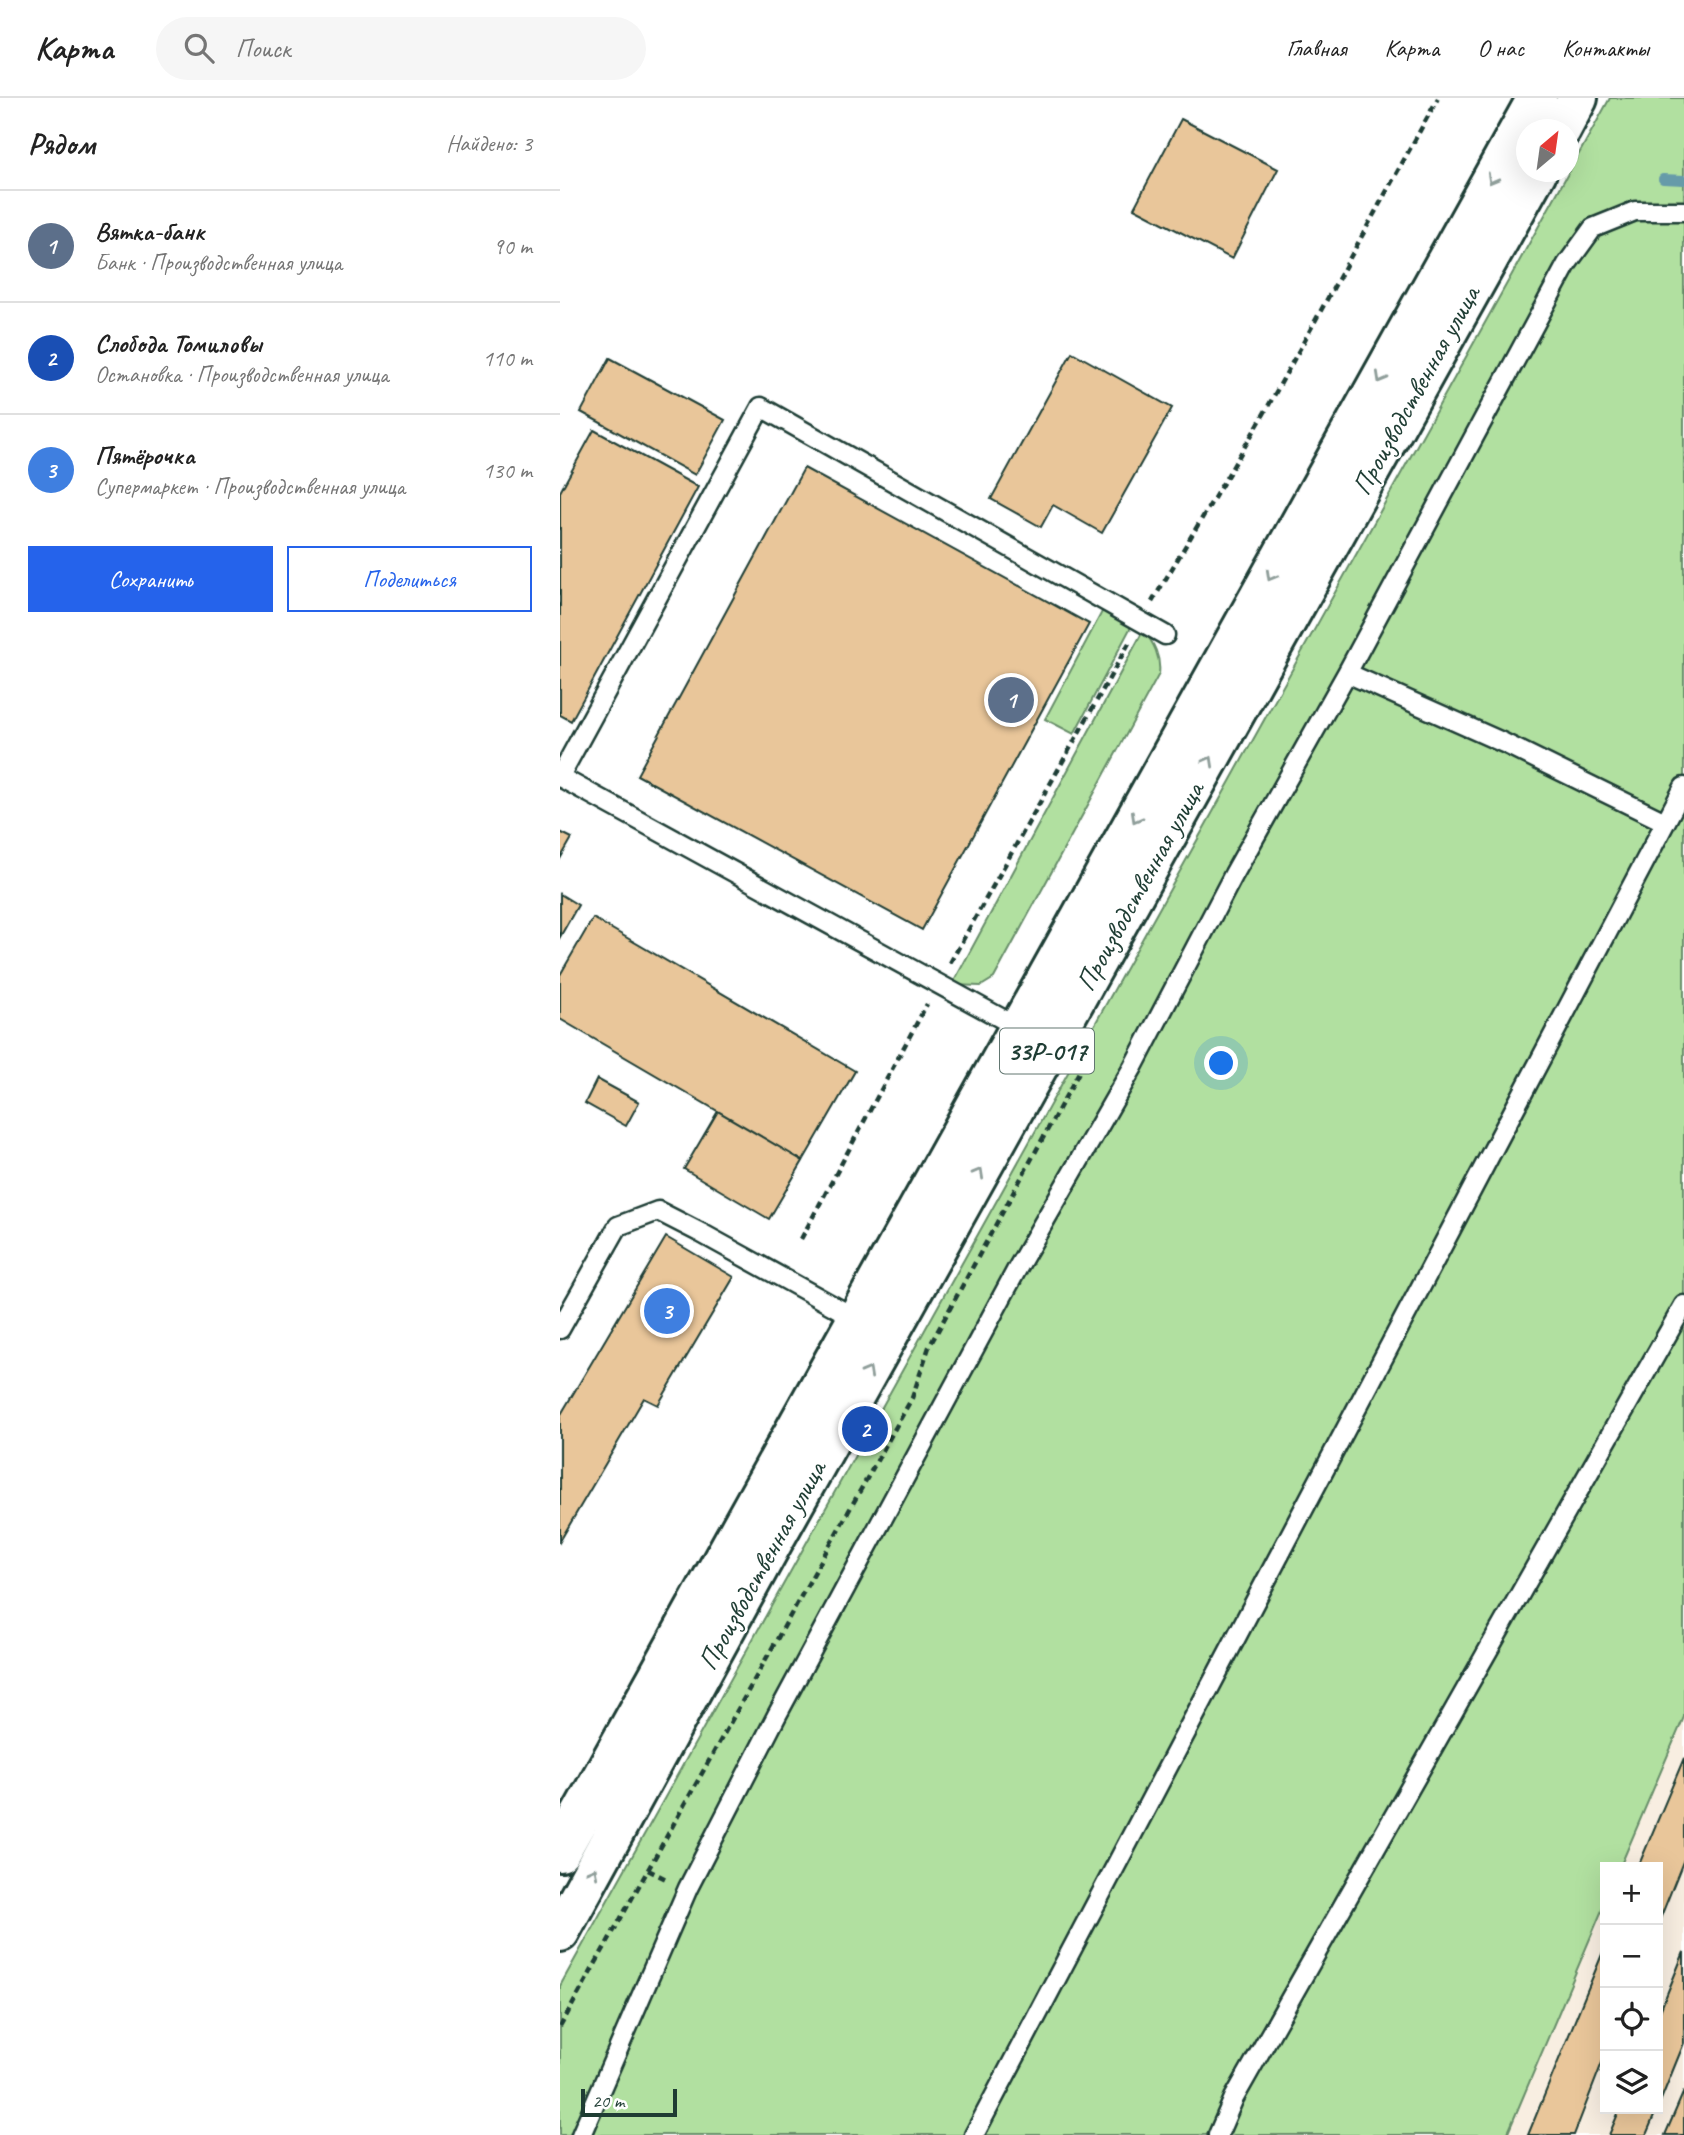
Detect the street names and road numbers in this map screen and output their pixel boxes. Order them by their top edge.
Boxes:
street label: Производственная улица [1344,277,1489,501]
street label: Производственная улица [1068,773,1213,997]
road number: 33Р-017 [1000,1028,1094,1074]
street label: Производственная улица [690,1452,835,1676]

